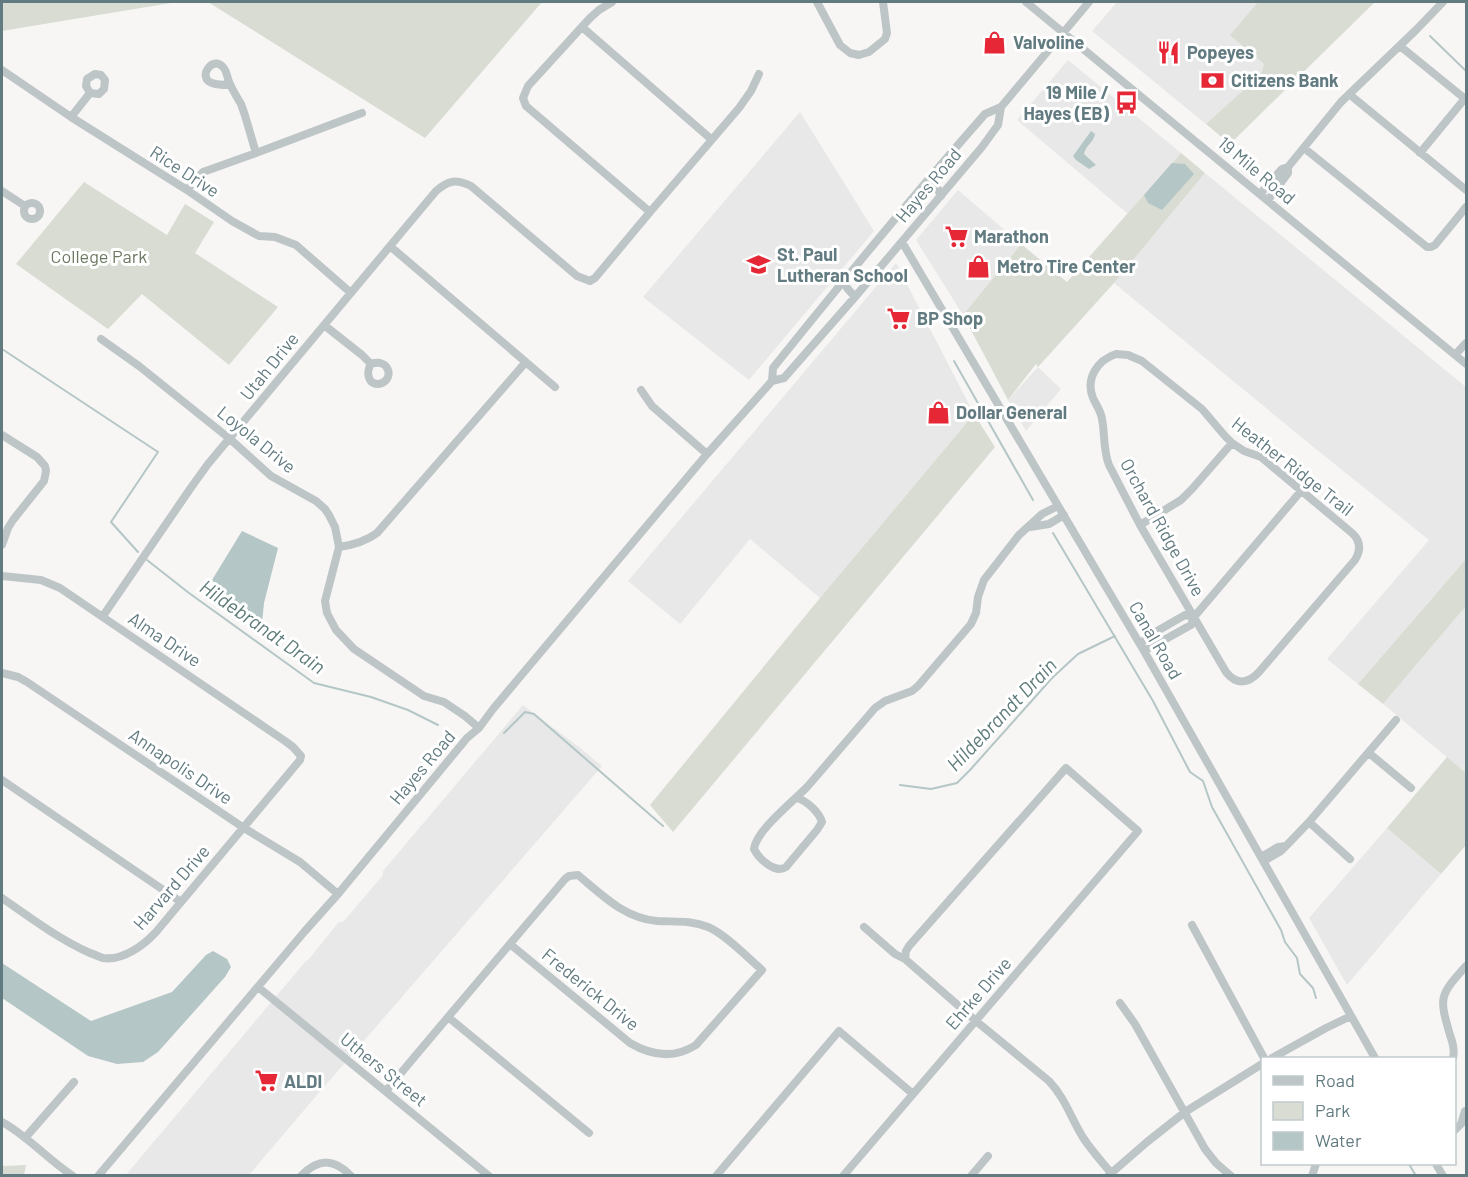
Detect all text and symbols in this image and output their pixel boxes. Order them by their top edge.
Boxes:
shop icon: Valvoline [982,29,1008,55]
place label: Valvoline [1013,31,1085,53]
restaurant icon: Popeyes [1156,39,1182,65]
place label: Popeyes [1187,41,1254,63]
bank icon: Citizens Bank [1200,67,1226,93]
place label: Citizens Bank [1231,69,1339,91]
place label: 19 Mile / Hayes (EB) [1023,81,1110,124]
bus stop icon: 19 Mile / Hayes (EB) [1114,89,1140,115]
street label: 19 Mile Road [1214,131,1300,209]
street label: Rice Drive [146,140,224,202]
street label: Hayes Road [891,143,965,227]
supermarket icon: Marathon [943,223,969,249]
place label: Marathon [974,225,1049,247]
place label: St. Paul Lutheran School [777,243,908,286]
park label: College Park [51,245,147,267]
school or university icon: St. Paul Lutheran School [746,251,772,277]
shop icon: Metro Tire Center [966,253,992,279]
place label: Metro Tire Center [997,255,1136,277]
supermarket icon: BP Shop [886,305,912,331]
place label: BP Shop [917,307,983,329]
street label: Utah Drive [235,328,303,404]
shop icon: Dollar General [925,399,951,425]
street label: Loyola Drive [213,401,301,477]
place label: Dollar General [956,401,1067,423]
street label: Heather Ridge Trail [1228,412,1358,520]
street label: Orchard Ridge Drive [1116,454,1210,600]
water label: Hildebrandt Drain [196,574,330,678]
street label: Canal Road [1125,597,1187,683]
street label: Alma Drive [125,607,205,671]
water label: Hildebrandt Drain [941,653,1061,775]
street label: Annapolis Drive [125,723,237,809]
street label: Hayes Road [385,725,459,809]
street label: Harvard Drive [128,840,214,934]
street label: Frederick Drive [538,943,644,1035]
street label: Ehrke Drive [940,952,1016,1034]
street label: Uthers Street [336,1027,432,1111]
legend [1261,1057,1456,1165]
supermarket icon: ALDI [253,1068,279,1094]
text: Road [1315,1069,1355,1091]
place label: ALDI [284,1070,322,1092]
text: Park [1315,1099,1350,1121]
text: Water [1315,1129,1362,1151]

